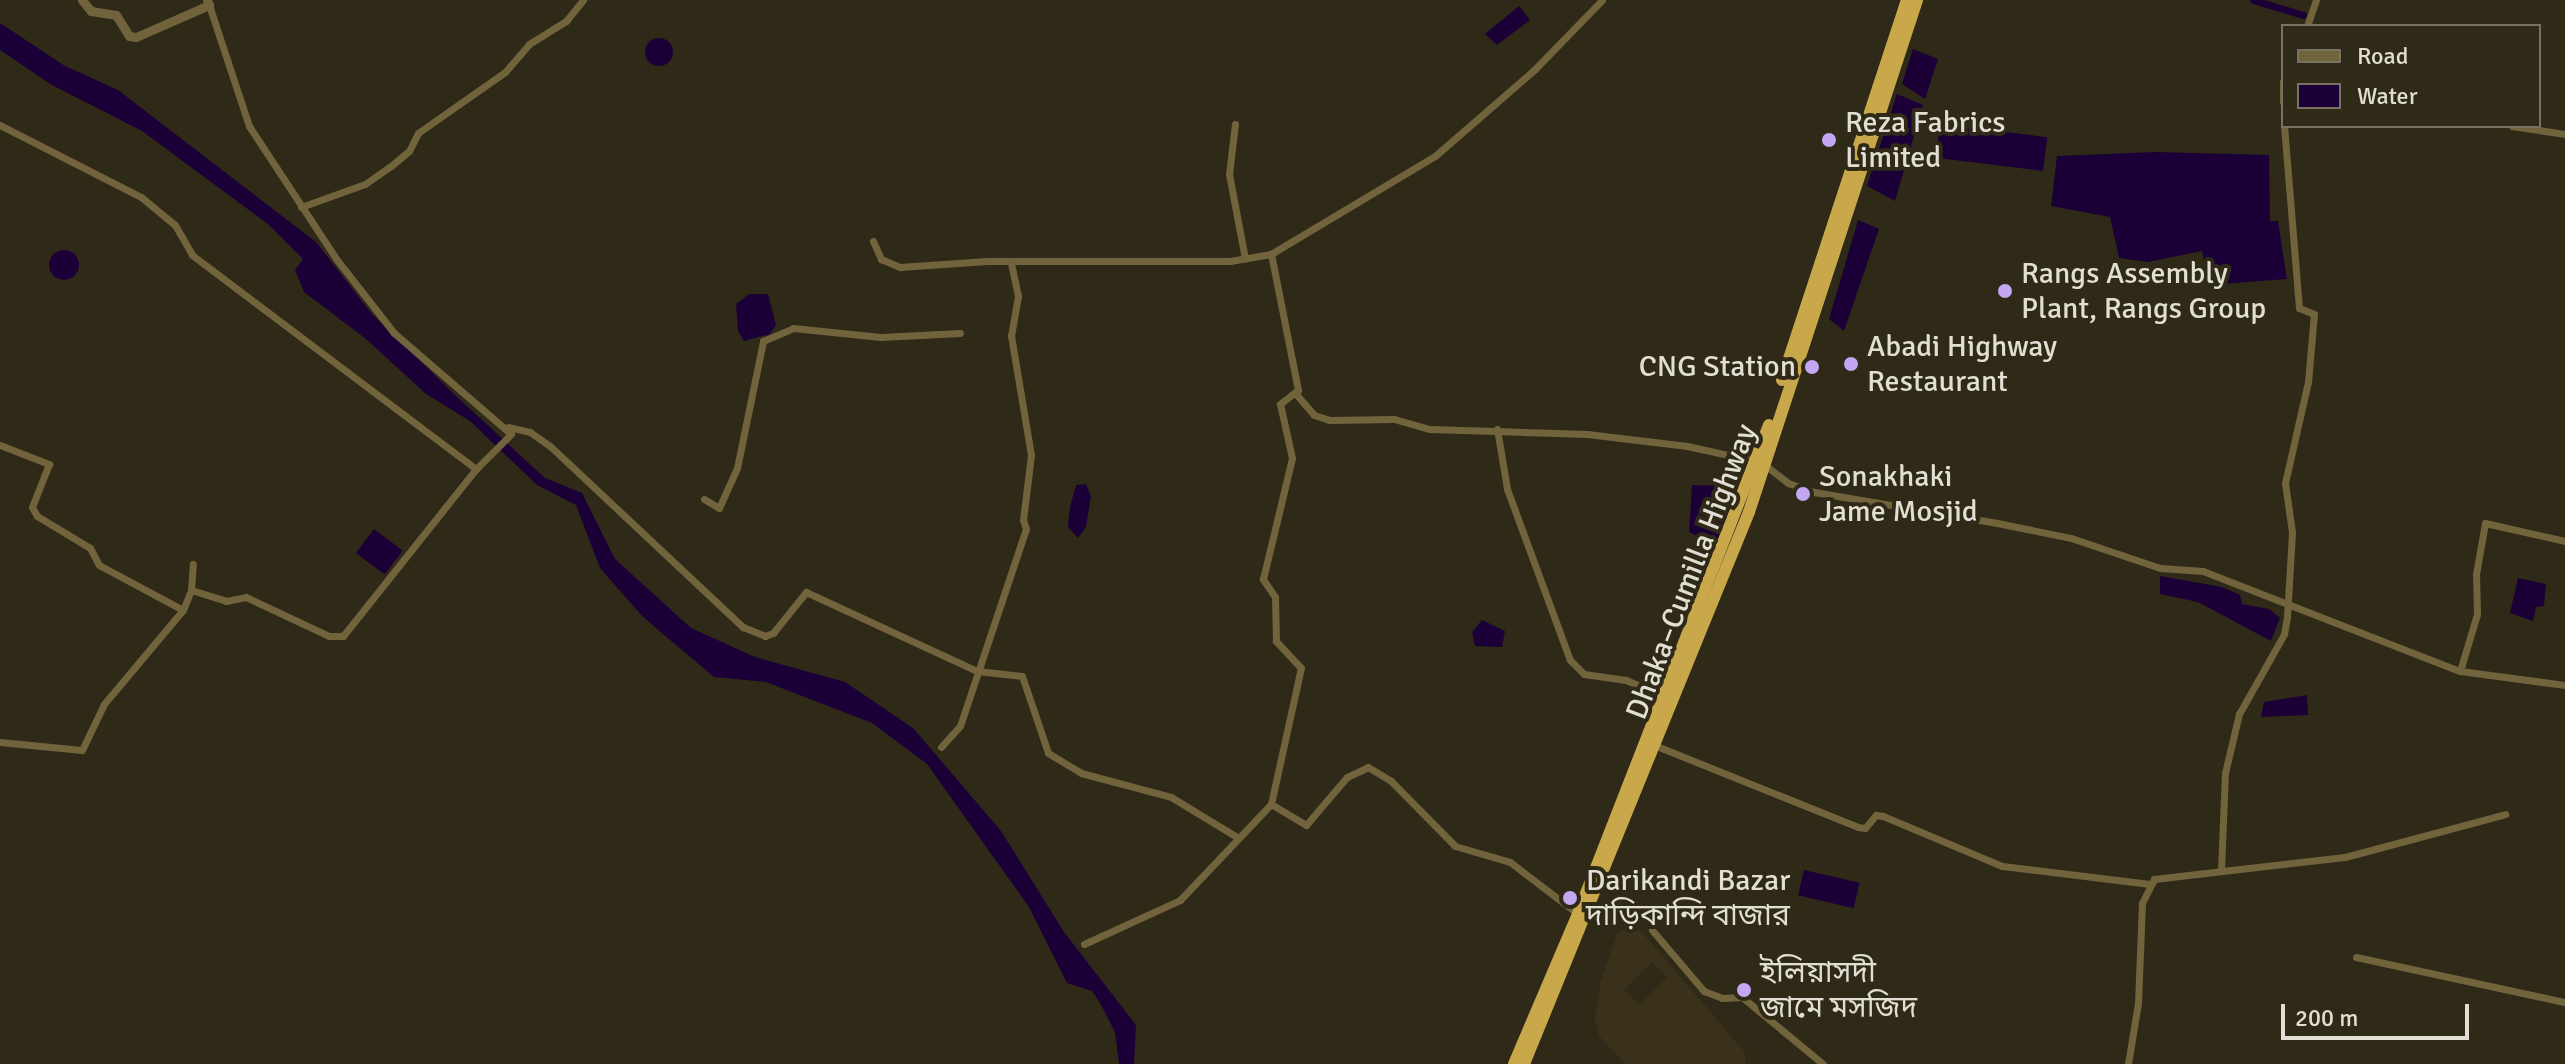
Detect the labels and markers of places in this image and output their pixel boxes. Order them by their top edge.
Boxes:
place label: Reza Fabrics Limited [1845,105,2005,176]
marker: Reza Fabrics Limited [1820,131,1838,149]
place label: Rangs Assembly Plant, Rangs Group [2021,256,2266,326]
marker: Rangs Assembly Plant, Rangs Group [1996,282,2014,300]
place label: Abadi Highway Restaurant [1867,329,2057,400]
place label: CNG Station [1639,349,1796,385]
marker: Abadi Highway Restaurant [1842,355,1860,373]
marker: CNG Station [1803,358,1821,376]
place label: Sonakhaki Jame Mosjid [1819,459,1978,530]
marker: Sonakhaki Jame Mosjid [1794,485,1812,503]
place label: Darikandi Bazar দাড়িকান্দি বাজার [1586,863,1790,934]
marker: Darikandi Bazar দাড়িকান্দি বাজার [1561,889,1579,907]
place label: ইলিয়াসদী জামে মসজিদ [1760,955,1917,1026]
marker: ইলিয়াসদী জামে মসজিদ [1735,981,1753,999]

